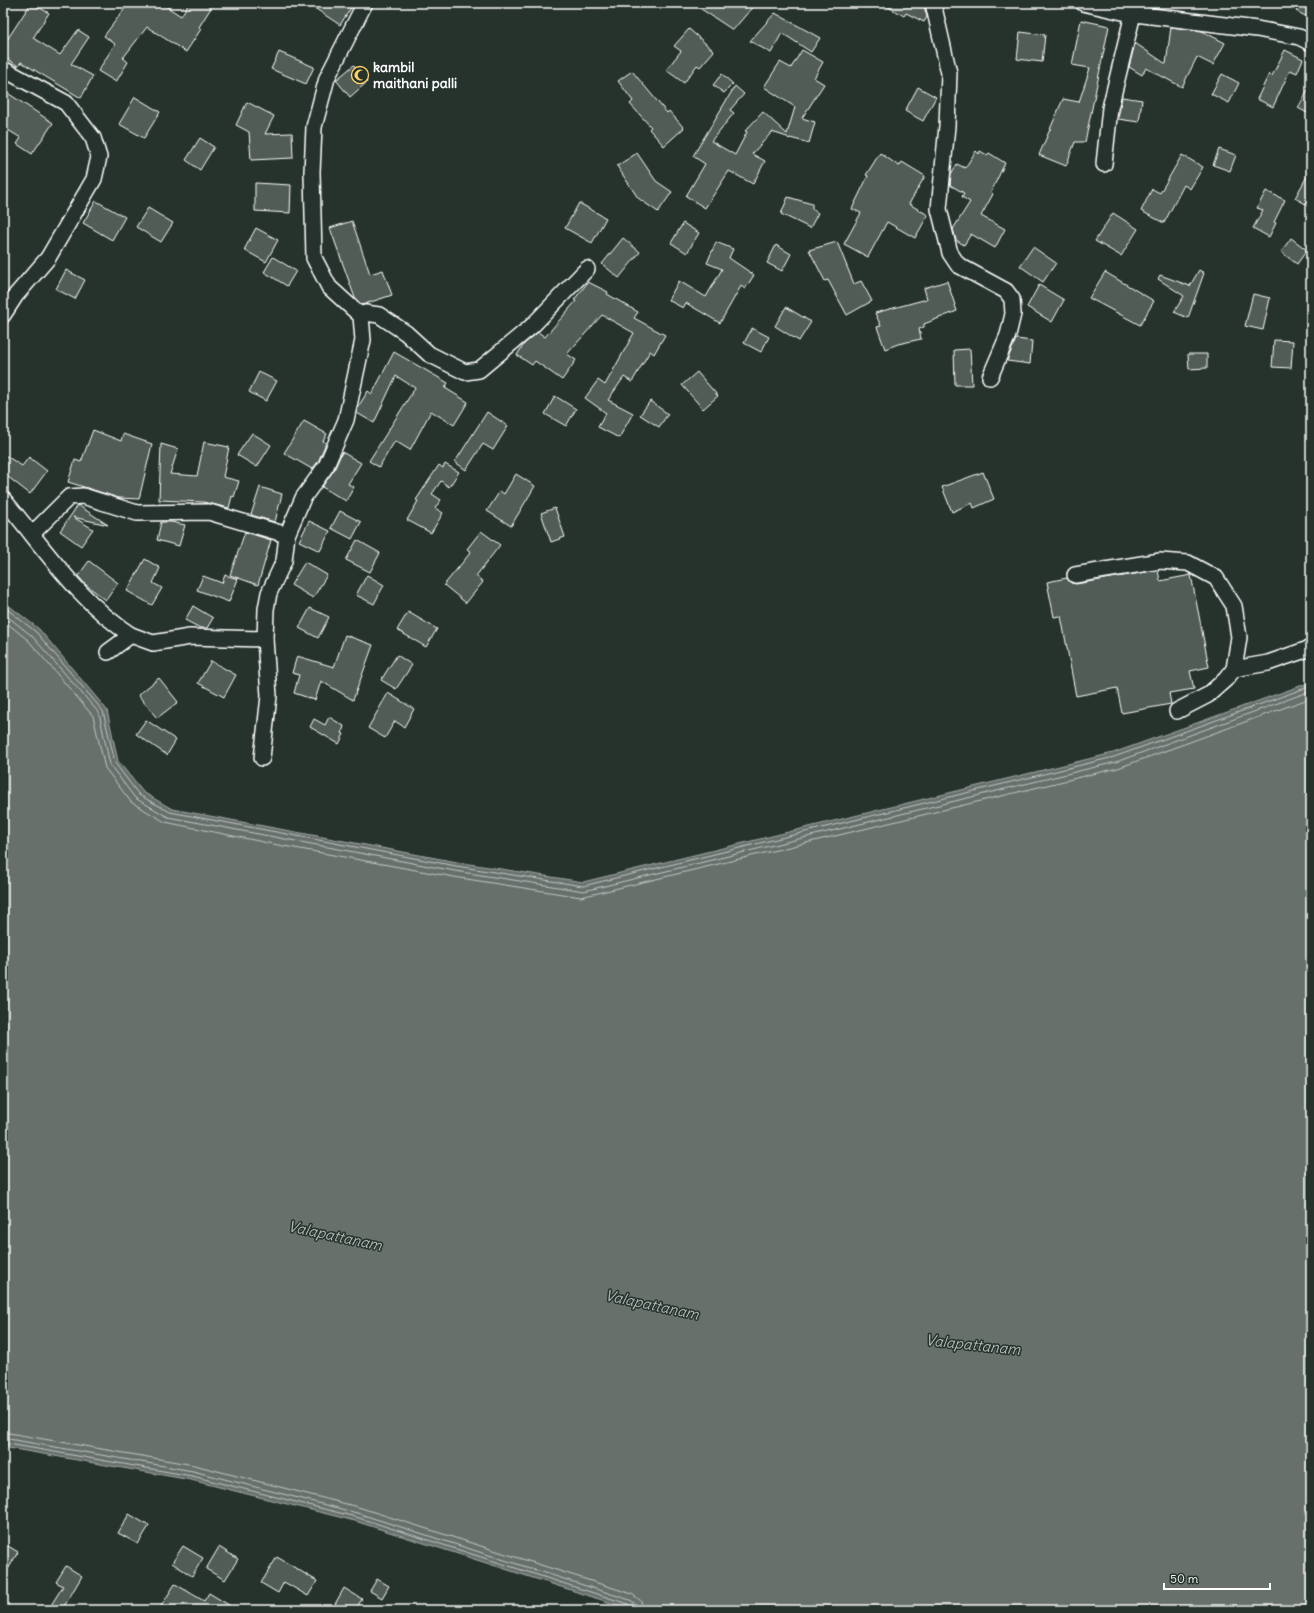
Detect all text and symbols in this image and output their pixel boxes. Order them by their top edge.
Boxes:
place label: kambil maithani palli [373,58,457,92]
mosque icon: kambil maithani palli [350,65,370,85]
water label: Valapattanam [286,1216,385,1255]
water label: Valapattanam [603,1285,702,1324]
water label: Valapattanam [925,1330,1022,1359]
scale bar [1164,1565,1270,1591]
text: 50 m [1170,1571,1199,1586]

